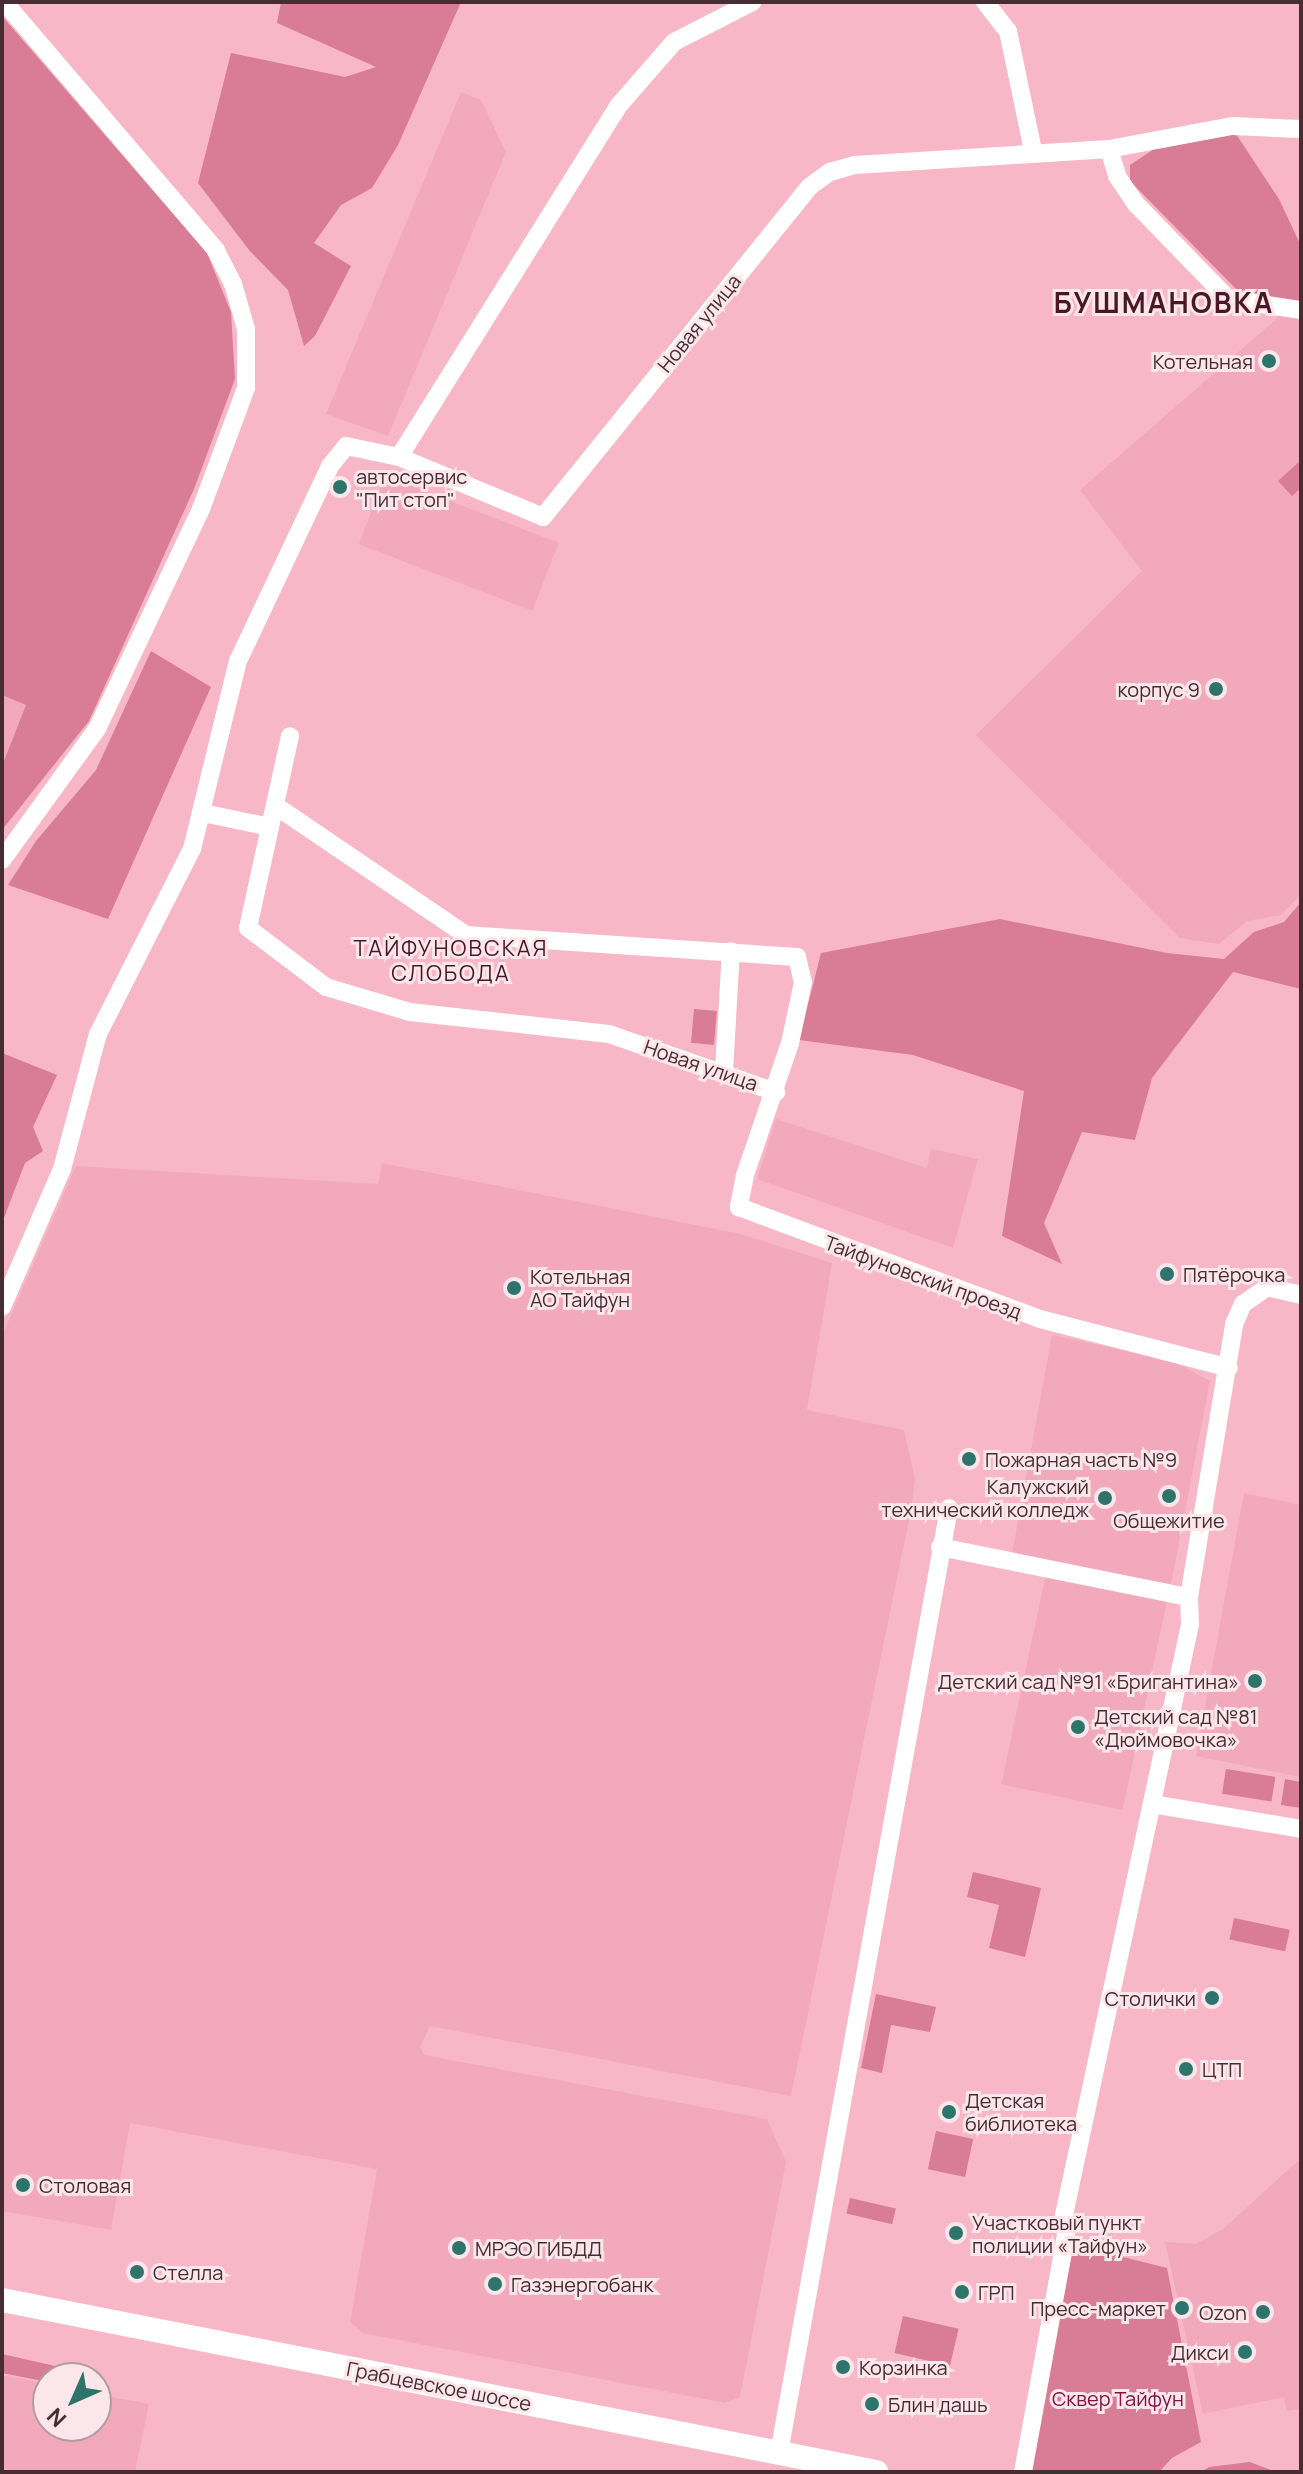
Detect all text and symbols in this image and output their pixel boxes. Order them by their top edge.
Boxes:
street label: Новая улица [652,269,746,377]
district label: БУШМАНОВКА [1054,285,1274,319]
place label: Котельная [1153,349,1253,373]
marker: Котельная [1260,352,1278,370]
place label: автосервис "Пит стоп" [356,464,467,511]
marker: автосервис "Пит стоп" [331,478,349,496]
place label: корпус 9 [1118,677,1200,701]
marker: корпус 9 [1207,680,1225,698]
district label: ТАЙФУНОВСКАЯ СЛОБОДА [354,935,548,986]
street label: Новая улица [641,1034,761,1096]
street label: Тайфуновский проезд [821,1230,1025,1324]
place label: Пятёрочка [1183,1262,1285,1286]
place label: Котельная АО Тайфун [530,1264,630,1311]
marker: Пятёрочка [1158,1265,1176,1283]
marker: Котельная АО Тайфун [505,1279,523,1297]
place label: Пожарная часть №9 [985,1447,1177,1471]
marker: Пожарная часть №9 [960,1450,978,1468]
place label: Калужский технический колледж [881,1474,1089,1521]
marker: Общежитие [1160,1487,1178,1505]
marker: Калужский технический колледж [1096,1489,1114,1507]
place label: Общежитие [1113,1508,1225,1532]
place label: Детский сад №91 «Бригантина» [938,1669,1239,1693]
marker: Детский сад №91 «Бригантина» [1246,1672,1264,1690]
place label: Детский сад №81 «Дюймовочка» [1094,1704,1258,1751]
marker: Детский сад №81 «Дюймовочка» [1069,1718,1087,1736]
place label: Столички [1105,1986,1196,2010]
marker: Столички [1203,1989,1221,2007]
place label: ЦТП [1202,2057,1242,2081]
marker: ЦТП [1177,2060,1195,2078]
place label: Детская библиотека [965,2088,1077,2135]
marker: Детская библиотека [940,2103,958,2121]
place label: Столовая [39,2173,131,2197]
marker: Столовая [14,2176,32,2194]
place label: Участковый пункт полиции «Тайфун» [972,2210,1148,2257]
marker: Участковый пункт полиции «Тайфун» [947,2224,965,2242]
place label: МРЭО ГИБДД [475,2236,602,2260]
marker: МРЭО ГИБДД [450,2239,468,2257]
place label: Стелла [153,2260,223,2284]
marker: Стелла [128,2263,146,2281]
place label: Газэнергобанк [511,2272,653,2296]
marker: Газэнергобанк [486,2275,504,2293]
place label: ГРП [978,2280,1015,2304]
marker: ГРП [953,2283,971,2301]
place label: Пресс-маркет [1030,2296,1166,2320]
marker: Пресс-маркет [1173,2299,1191,2317]
place label: Ozon [1199,2300,1247,2324]
marker: Ozon [1254,2303,1272,2321]
place label: Дикси [1171,2340,1229,2364]
marker: Дикси [1236,2343,1254,2361]
place label: Корзинка [859,2355,948,2379]
street label: Грабцевское шоссе [345,2356,533,2416]
marker: Корзинка [834,2358,852,2376]
north arrow [32,2362,112,2442]
park label: Сквер Тайфун [1052,2386,1184,2410]
place label: Блин дашь [888,2392,988,2416]
marker: Блин дашь [863,2395,881,2413]
text: N [40,2401,73,2434]

